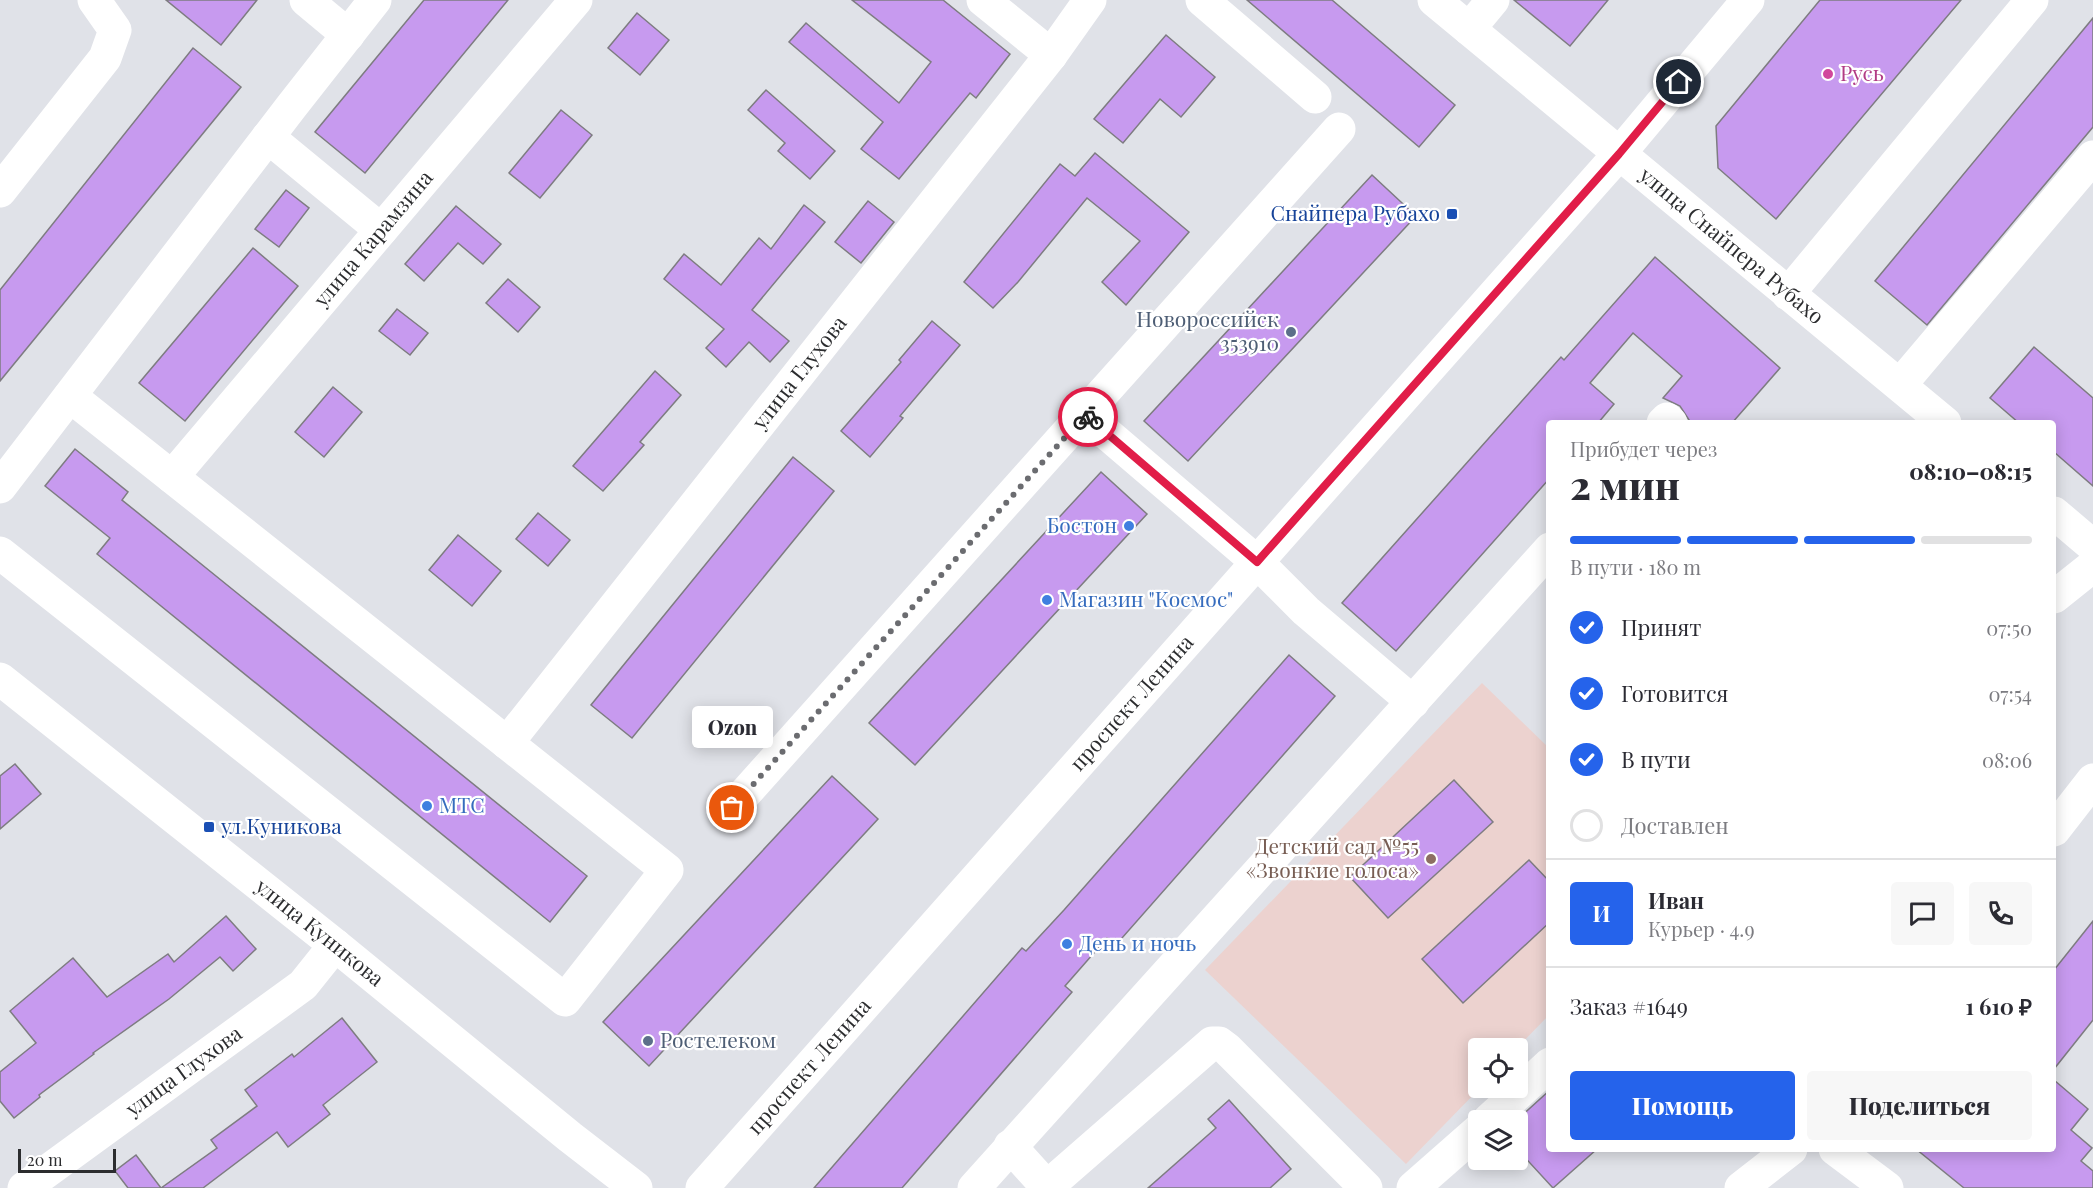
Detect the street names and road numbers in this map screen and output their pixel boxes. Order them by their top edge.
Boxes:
street label: улица Снайпера Рубахо [1634,159,1831,329]
street label: улица Карамзина [306,163,438,313]
street label: улица Глухова [744,309,852,435]
street label: проспект Ленина [1063,627,1199,776]
street label: улица Куникова [250,871,391,992]
street label: проспект Ленина [740,991,876,1140]
street label: улица Глухова [118,1018,247,1122]

